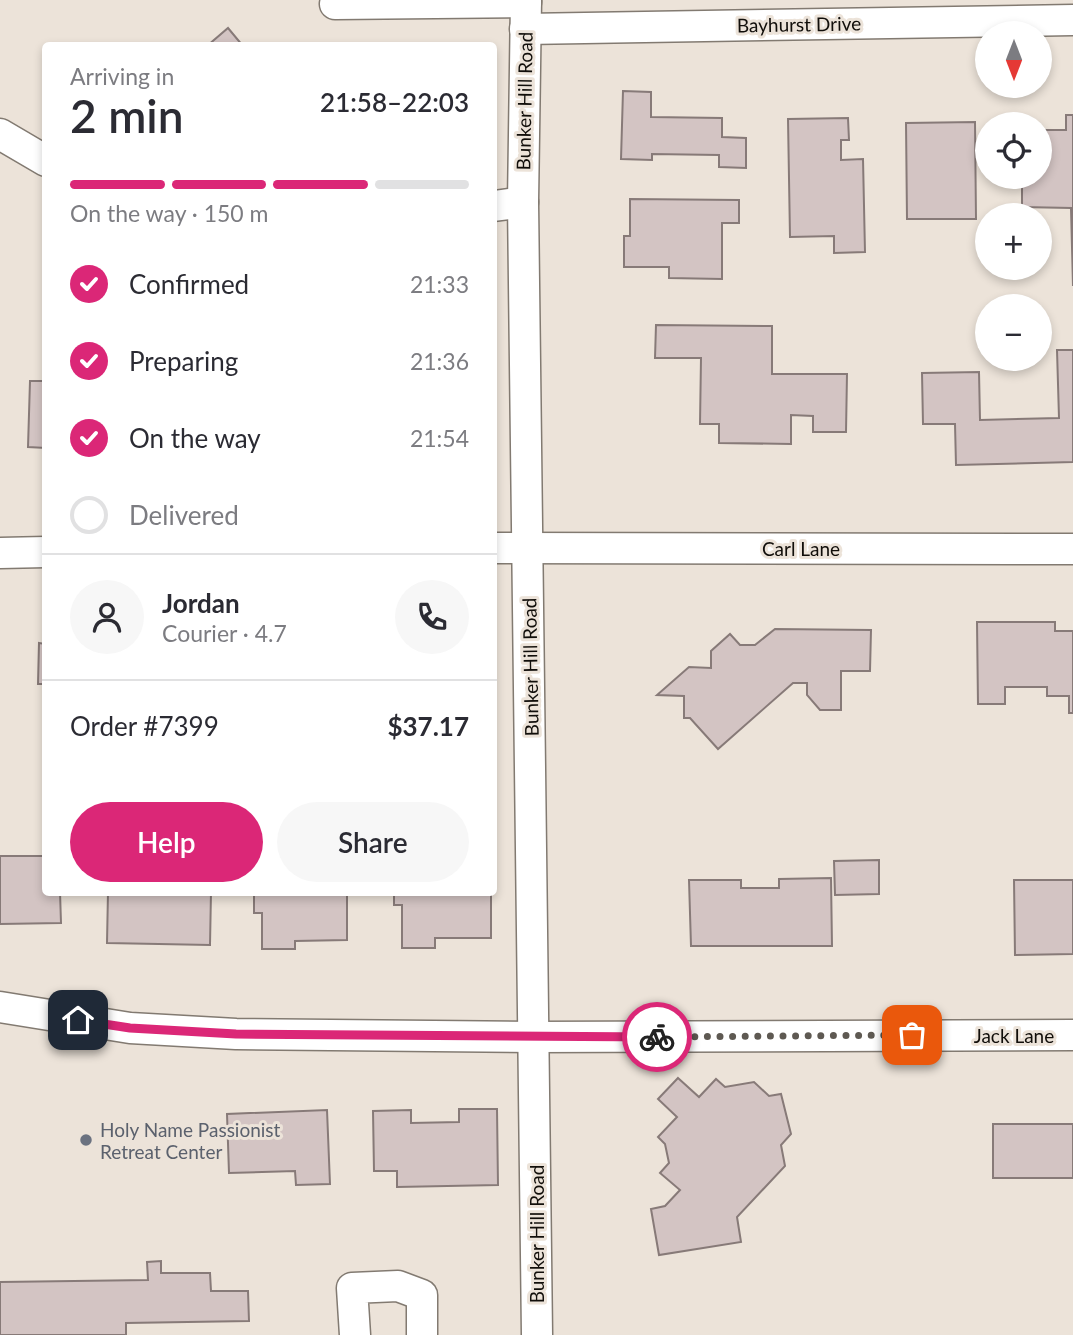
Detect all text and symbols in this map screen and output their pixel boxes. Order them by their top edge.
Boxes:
street label: Bayhurst Drive [737,11,861,37]
north arrow [975,21,1052,98]
map controls [975,21,1052,371]
street label: Bunker Hill Road [511,31,537,171]
text: Arriving in [70,62,174,90]
text: 21:58–22:03 [320,86,469,118]
text: 2 min [70,88,184,143]
button: locate [975,112,1052,189]
text: On the way · 150 m [70,199,269,227]
button: + [975,203,1052,280]
icon: check [70,265,108,303]
text: Confirmed [129,268,249,300]
text: 21:33 [410,270,469,298]
button: − [975,294,1052,371]
icon: check [70,342,108,380]
text: Preparing [129,345,238,377]
text: 21:36 [410,347,469,375]
icon: check [70,419,108,457]
text: On the way [129,422,261,454]
text: 21:54 [410,424,469,452]
text: Delivered [129,499,239,531]
street label: Carl Lane [762,537,840,560]
button: person [70,580,144,654]
button: phone [395,580,469,654]
text: Jordan [162,587,240,619]
street label: Bunker Hill Road [517,597,543,737]
text: Courier · 4.7 [162,619,287,647]
text: Order #7399 [70,710,219,742]
text: $37.17 [387,710,469,742]
button: Help [70,802,263,882]
button: Share [277,802,469,882]
pin [48,990,108,1050]
icon: home [59,1001,97,1039]
courier [622,1002,692,1072]
pin [882,1005,942,1065]
icon: bag [893,1016,931,1054]
icon: bike [638,1018,676,1056]
street label: Jack Lane [974,1024,1054,1047]
place label: Holy Name Passionist Retreat Center [100,1118,281,1163]
marker: Holy Name Passionist Retreat Center [78,1132,94,1148]
street label: Bunker Hill Road [525,1165,548,1303]

